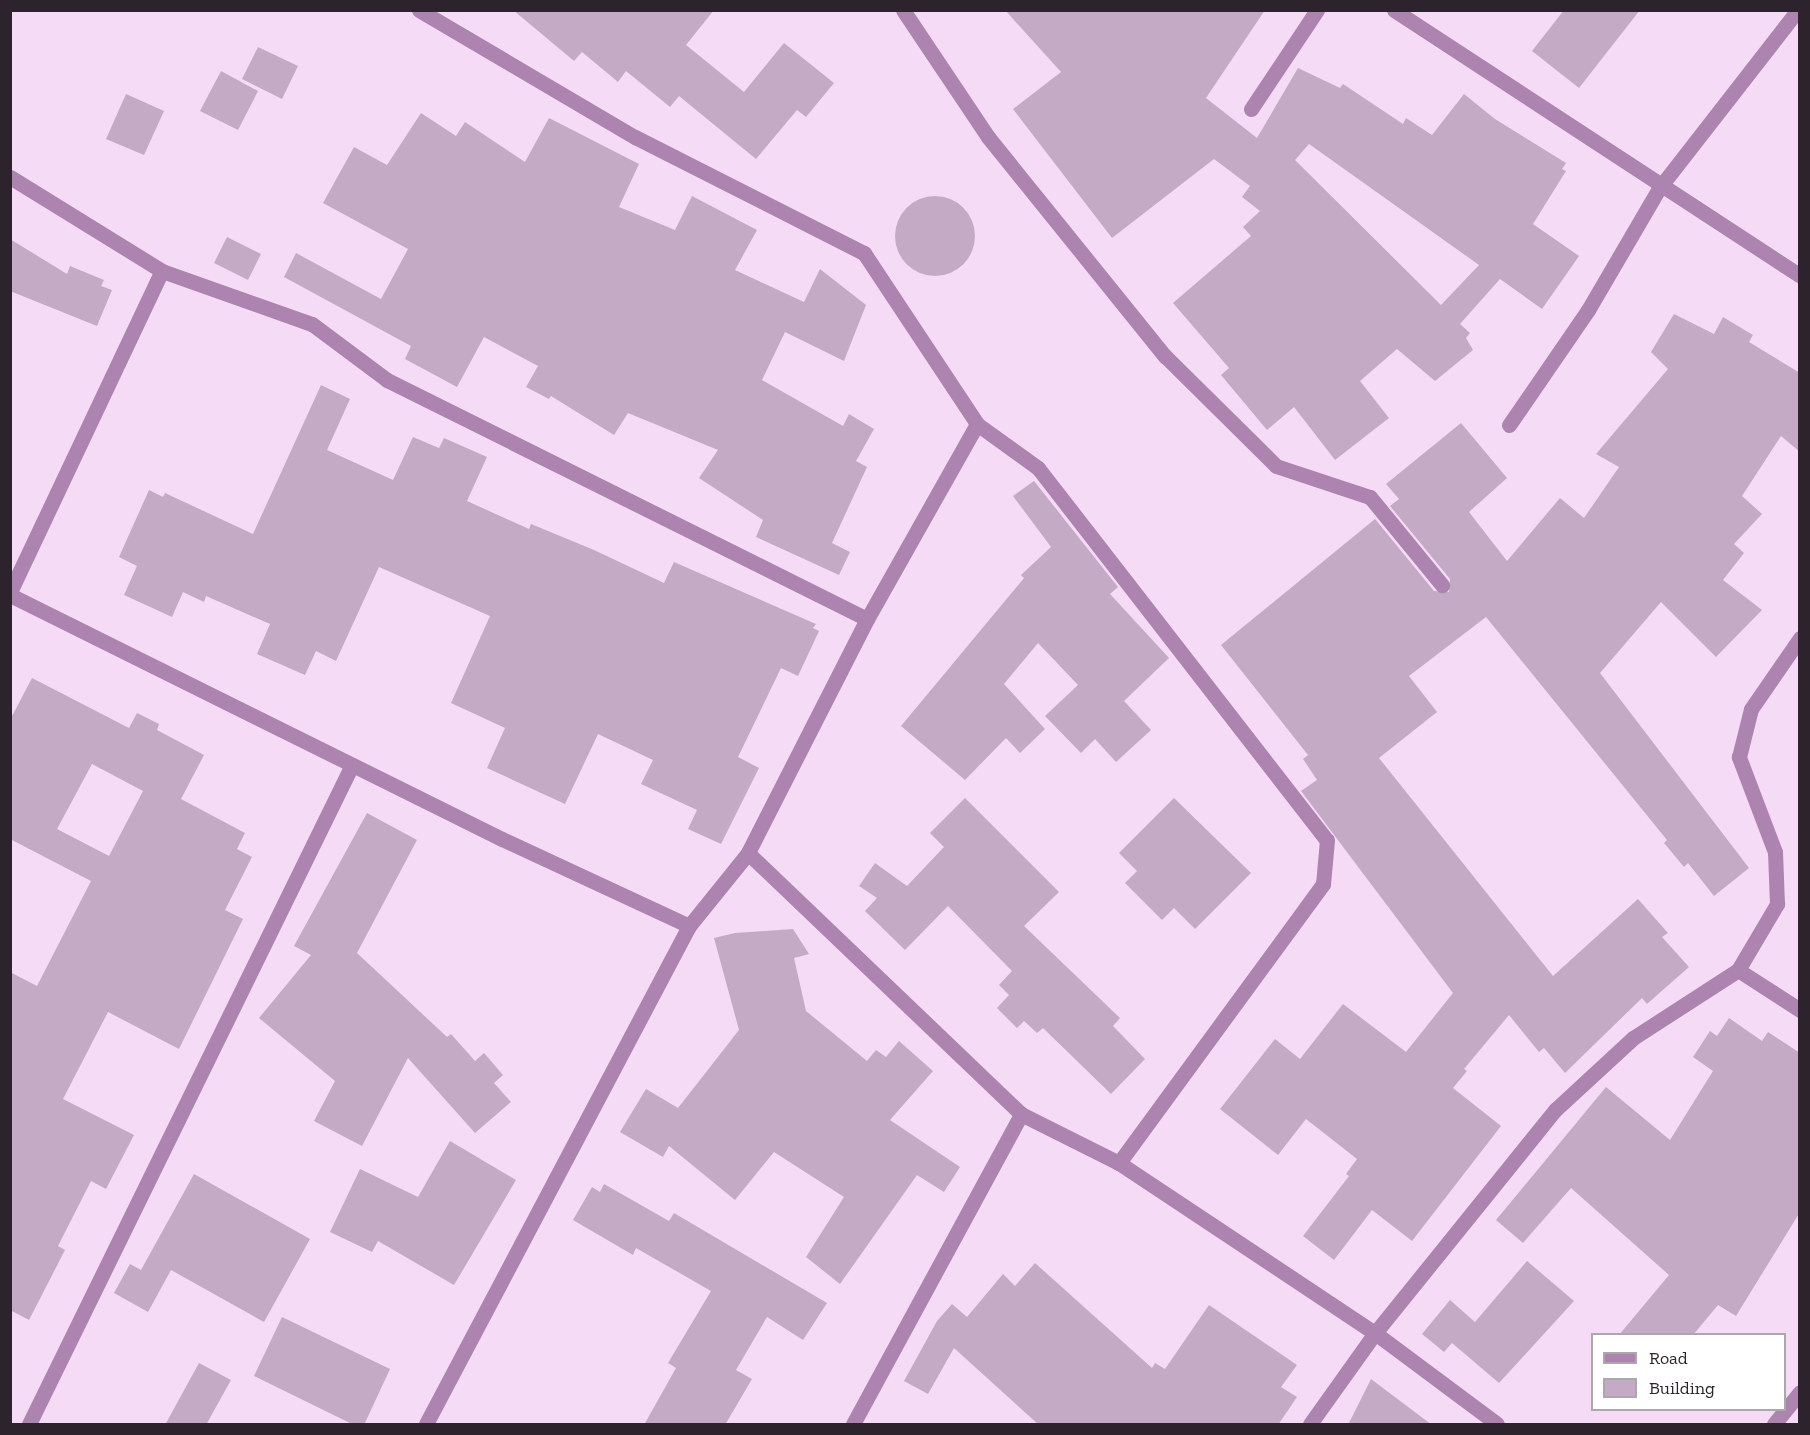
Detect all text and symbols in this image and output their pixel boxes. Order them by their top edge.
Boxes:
legend [1591,1333,1786,1411]
text: Road [1649,1347,1688,1369]
text: Building [1649,1377,1715,1399]

